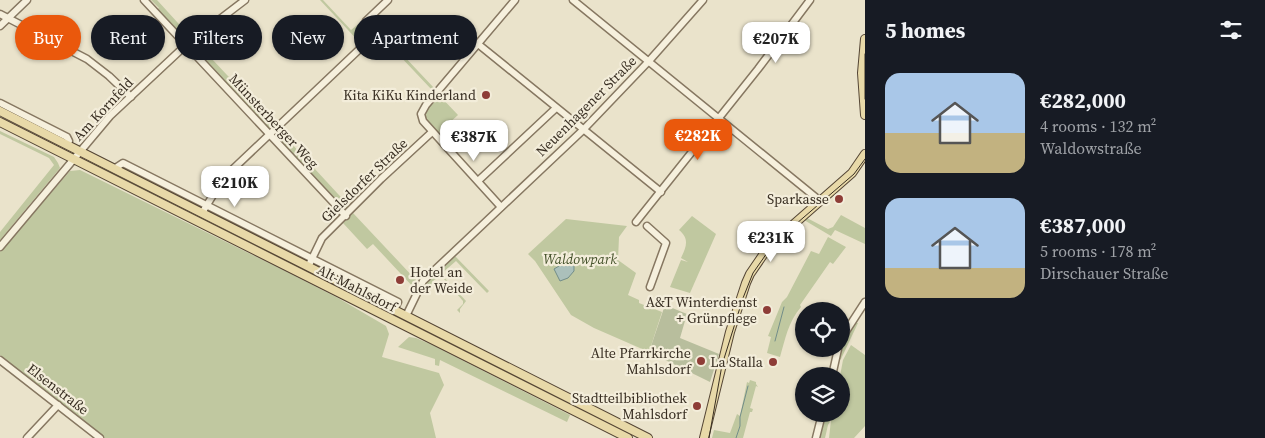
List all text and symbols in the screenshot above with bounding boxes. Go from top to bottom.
chip: Buy [15,15,81,60]
chip: Rent [91,15,165,60]
chip: Filters [175,15,262,60]
chip: New [272,15,344,60]
chip: Apartment [354,15,477,60]
text: 5 homes [885,16,965,45]
icon: filters [1217,16,1245,44]
pin: €207K [741,22,811,64]
text: €207K [753,27,799,49]
street label: Neuenhagener Straße [531,51,641,161]
street label: Münsterberger Weg [225,69,323,173]
street label: Am Kornfeld [68,73,138,145]
place label: Kita KiKu Kinderland [343,85,476,105]
text: €282,000 [1040,86,1126,115]
marker: Kita KiKu Kinderland [480,89,492,101]
icon: home [925,93,985,153]
text: 4 rooms · 132 m² [1040,115,1156,137]
pin: €282K [663,119,733,161]
pin: €387K [439,120,509,162]
text: €282K [675,124,721,146]
text: €387K [451,125,497,147]
street label: Gielsdorfer Straße [316,133,412,227]
text: Waldowstraße [1040,137,1142,159]
pin: €210K [200,166,270,208]
text: €210K [212,171,258,193]
place label: Sparkasse [767,189,829,209]
marker: Sparkasse [833,193,845,205]
text: €387,000 [1040,211,1126,240]
icon: home [925,218,985,278]
pin: €231K [736,220,806,263]
text: €231K [748,226,794,248]
text: 5 rooms · 178 m² [1040,240,1156,262]
park label: Waldowpark [543,249,617,269]
street label: Alt-Mahlsdorf [314,259,401,317]
place label: Hotel an der Weide [410,262,473,298]
text: Dirschauer Straße [1040,262,1169,284]
marker: Hotel an der Weide [394,274,406,286]
place label: A&T Winterdienst + Grünpflege [646,292,757,328]
map controls [795,302,850,422]
button: locate [795,302,850,357]
marker: A&T Winterdienst + Grünpflege [761,304,773,316]
place label: Alte Pfarrkirche Mahlsdorf [591,343,692,379]
place label: La Stalla [710,352,764,372]
marker: Alte Pfarrkirche Mahlsdorf [695,355,707,367]
marker: La Stalla [767,356,779,368]
street label: Elsenstraße [23,359,93,419]
button: layers [795,367,850,422]
place label: Stadtteilbibliothek Mahlsdorf [572,388,688,424]
marker: Stadtteilbibliothek Mahlsdorf [691,400,703,412]

